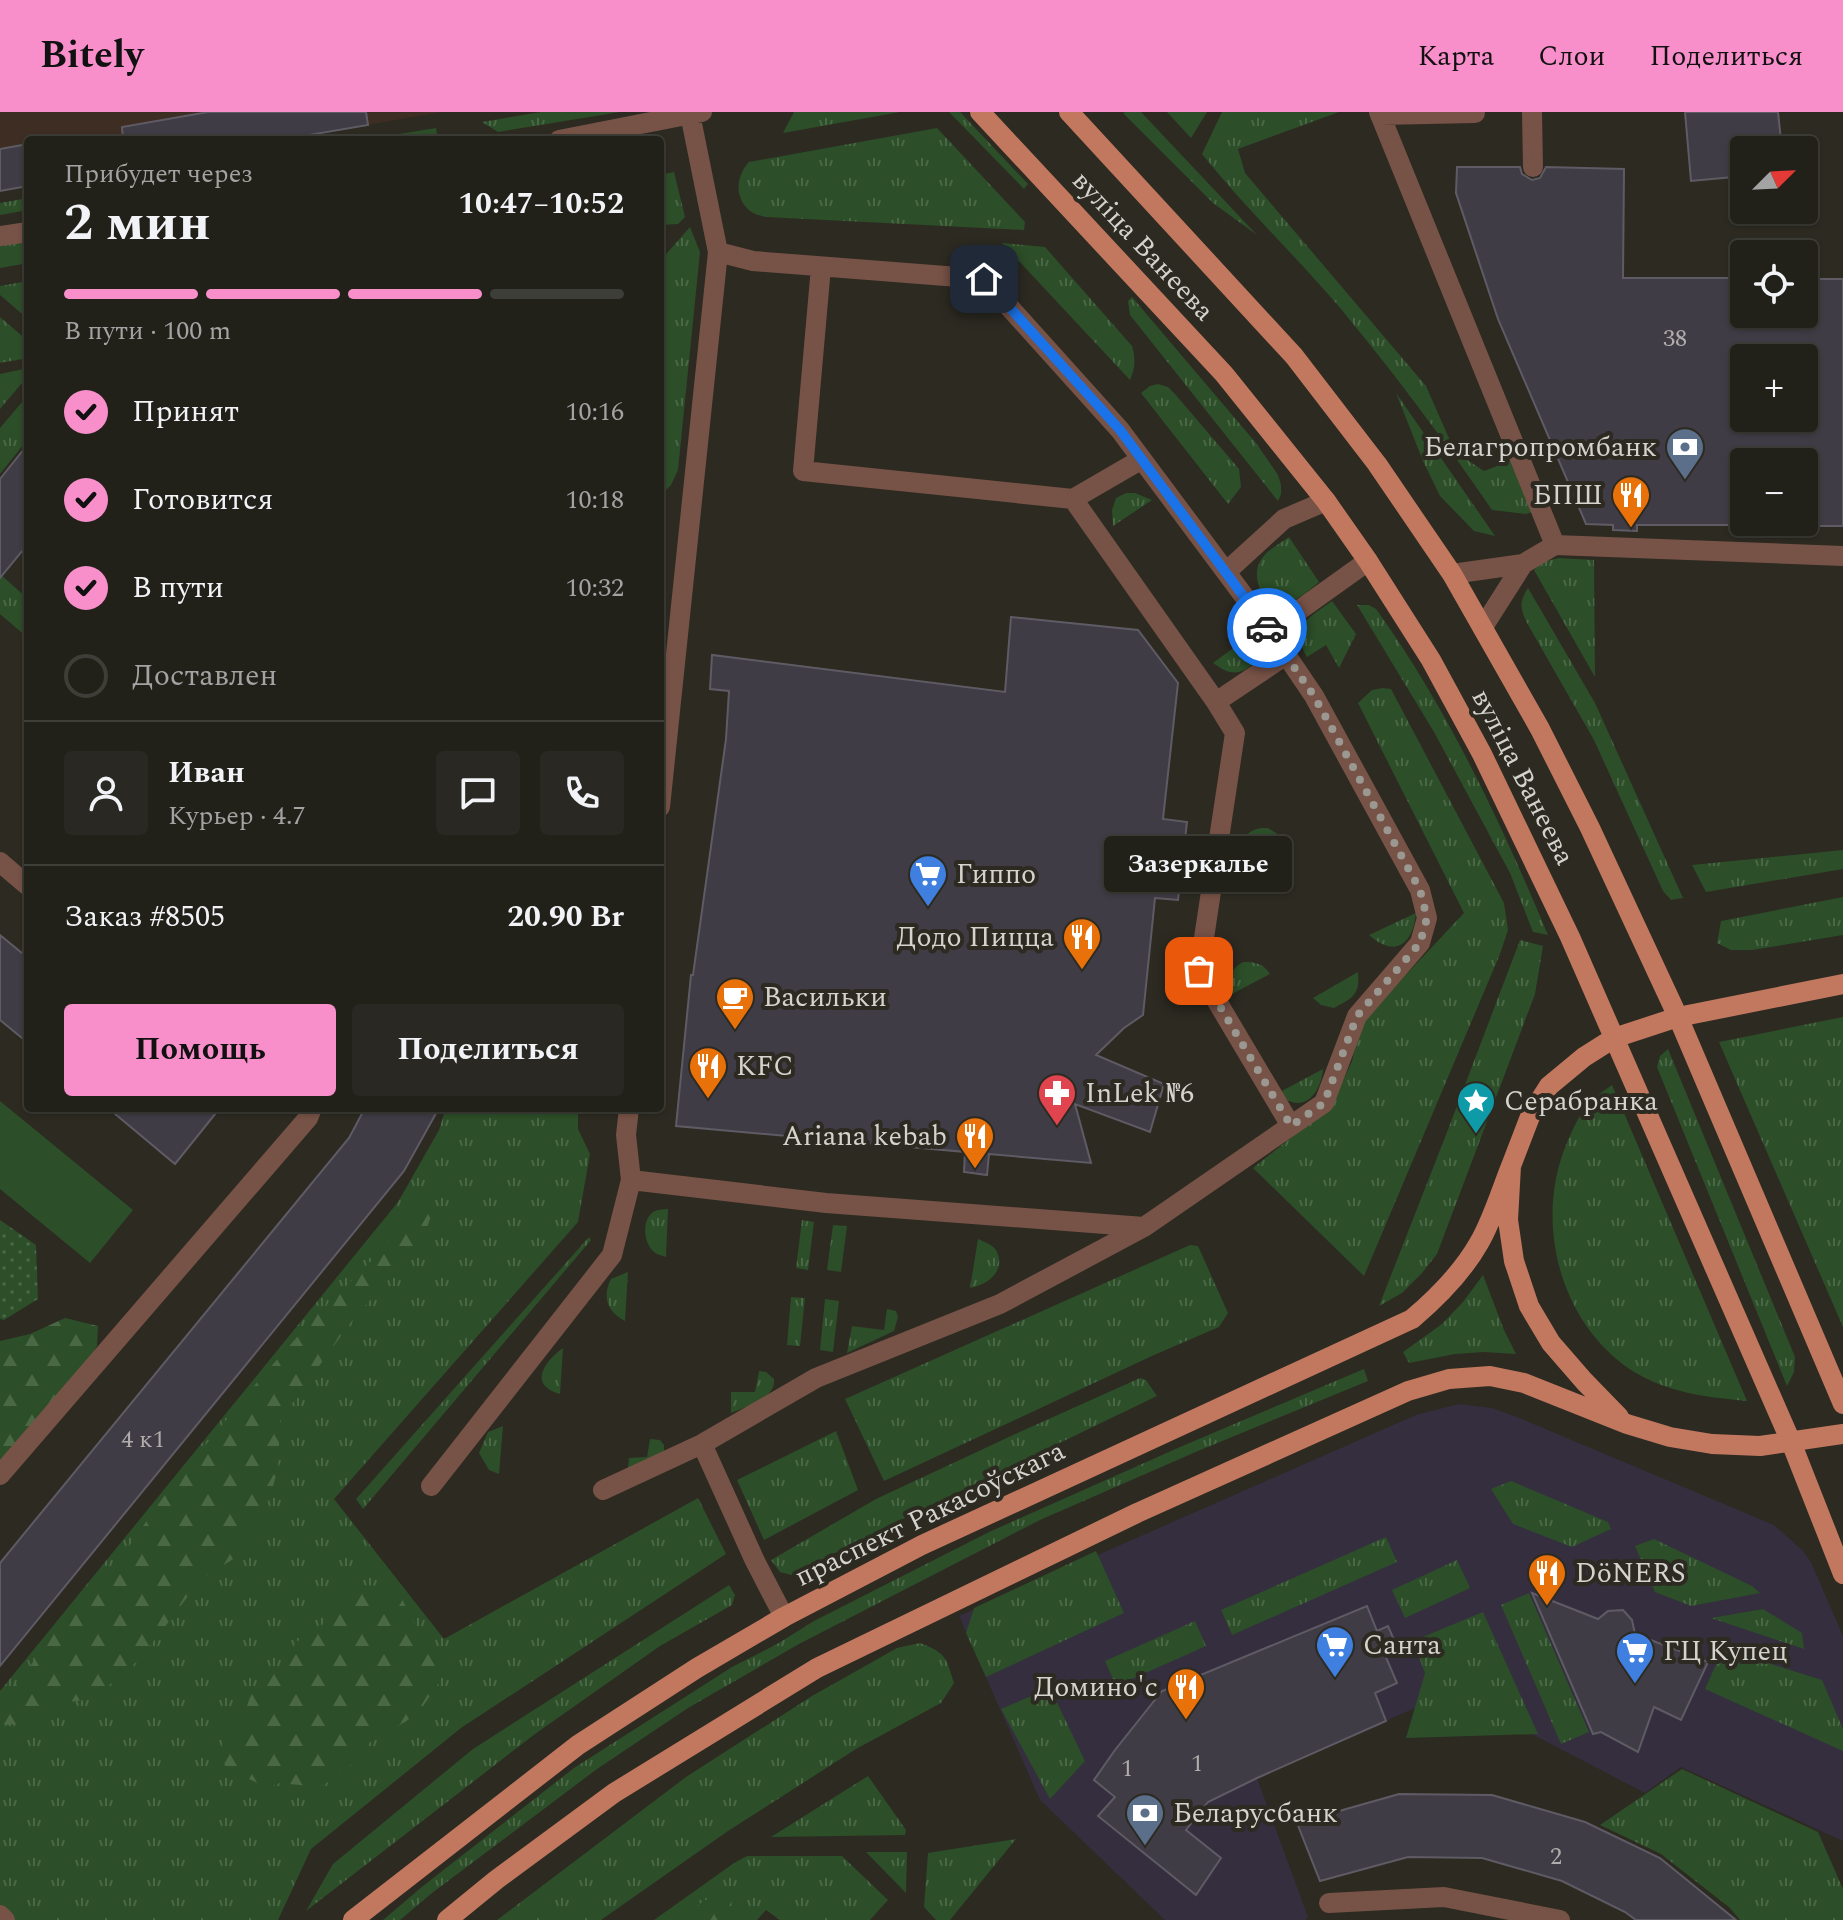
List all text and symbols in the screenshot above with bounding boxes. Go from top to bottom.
text: Bitely [40,27,143,85]
text: Карта [1418,35,1494,78]
text: Слои [1538,35,1605,78]
text: Поделиться [1649,35,1803,78]
north arrow [1730,136,1818,224]
map controls [1730,136,1818,536]
text: Прибудет через [64,154,253,194]
street label: вуліца Ванеева [1061,161,1225,331]
text: 10:47–10:52 [458,181,624,227]
text: 2 мин [64,184,211,263]
button: locate [1730,240,1818,328]
pin [950,245,1018,313]
icon: home [962,257,1006,301]
text: В пути · 100 m [64,311,231,351]
house number: 38 [1663,321,1687,357]
button: + [1730,344,1818,432]
text: Принят [132,389,239,435]
icon: check [64,390,108,434]
text: 10:16 [565,392,624,432]
place label: Белагропромбанк [1424,426,1657,469]
bank icon: Белагропромбанк [1664,426,1706,481]
button: − [1730,448,1818,536]
place label: БПШ [1533,474,1603,517]
restaurant icon: БПШ [1610,474,1652,529]
text: Готовится [132,477,273,523]
icon: check [64,478,108,522]
text: 10:18 [565,480,624,520]
text: В пути [132,565,224,611]
icon: check [64,566,108,610]
text: 10:32 [565,568,624,608]
courier [1227,588,1307,668]
icon: car [1245,606,1289,650]
text: Доставлен [132,653,277,699]
street label: вуліца Ванеева [1460,681,1586,873]
text: Иван [168,750,245,796]
button: person [64,751,148,835]
button: chat [436,751,520,835]
button: phone [540,751,624,835]
text: Курьер · 4.7 [168,796,305,836]
callout: Зазеркалье [1105,835,1293,891]
text: Зазеркалье [1127,844,1269,884]
supermarket icon: Гиппо [907,853,949,908]
place label: Гиппо [956,853,1036,896]
text: Заказ #8505 [64,894,225,940]
text: 20.90 Br [507,894,624,940]
place label: Додо Пицца [896,916,1054,959]
restaurant icon: Додо Пицца [1061,916,1103,971]
pin [1165,937,1233,1005]
icon: bag [1177,949,1221,993]
cafe icon: Васильки [714,976,756,1031]
place label: Васильки [763,976,887,1019]
button: Помощь [64,1004,336,1096]
button: Поделиться [352,1004,624,1096]
restaurant icon: KFC [687,1045,729,1100]
place label: KFC [736,1045,794,1088]
pharmacy icon: InLek №6 [1036,1072,1078,1127]
place label: InLek №6 [1085,1072,1194,1115]
place icon: Серабранка [1455,1080,1497,1135]
place label: Серабранка [1504,1080,1658,1123]
place label: Ariana kebab [782,1115,947,1158]
restaurant icon: Ariana kebab [954,1115,996,1170]
house number: 4 к1 [121,1422,165,1458]
street label: праспект Ракасоўскага [787,1430,1073,1598]
restaurant icon: DöNERS [1526,1552,1568,1607]
place label: DöNERS [1575,1552,1686,1595]
supermarket icon: Санта [1314,1624,1356,1679]
place label: Санта [1363,1624,1441,1667]
supermarket icon: ГЦ Купец [1614,1630,1656,1685]
place label: ГЦ Купец [1663,1630,1788,1673]
place label: Домино'c [1034,1666,1158,1709]
restaurant icon: Домино'c [1165,1666,1207,1721]
house number: 1 [1191,1746,1203,1782]
house number: 1 [1121,1751,1133,1787]
bank icon: Беларусбанк [1124,1792,1166,1847]
place label: Беларусбанк [1173,1792,1338,1835]
house number: 2 [1550,1839,1562,1875]

